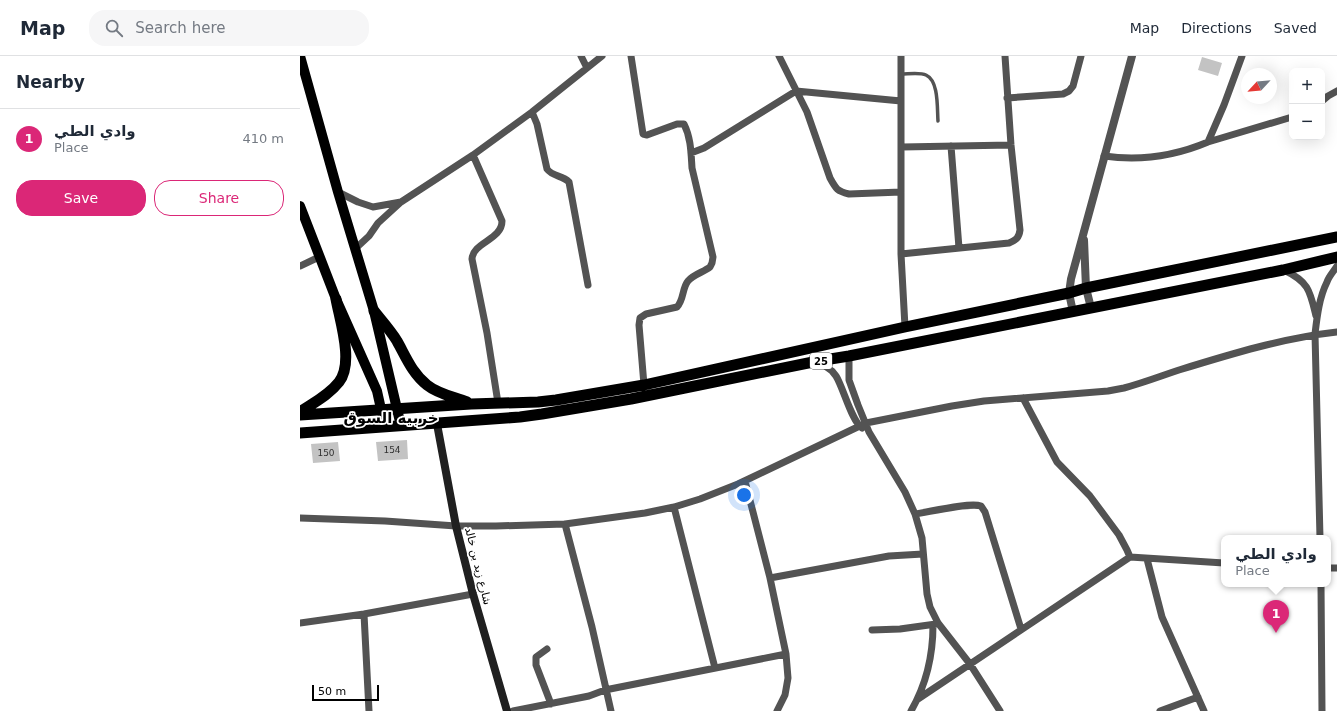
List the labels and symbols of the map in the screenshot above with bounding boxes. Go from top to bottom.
north arrow [1241,68,1277,104]
road number: 25 [810,353,832,369]
district label: خربیه السوق [343,409,439,427]
house number: 154 [383,445,401,455]
house number: 150 [317,448,335,458]
your location [734,485,754,505]
street label: شارع زيد بن خالد [462,526,494,606]
pin: 1 [1263,600,1289,633]
scale bar [312,683,379,702]

